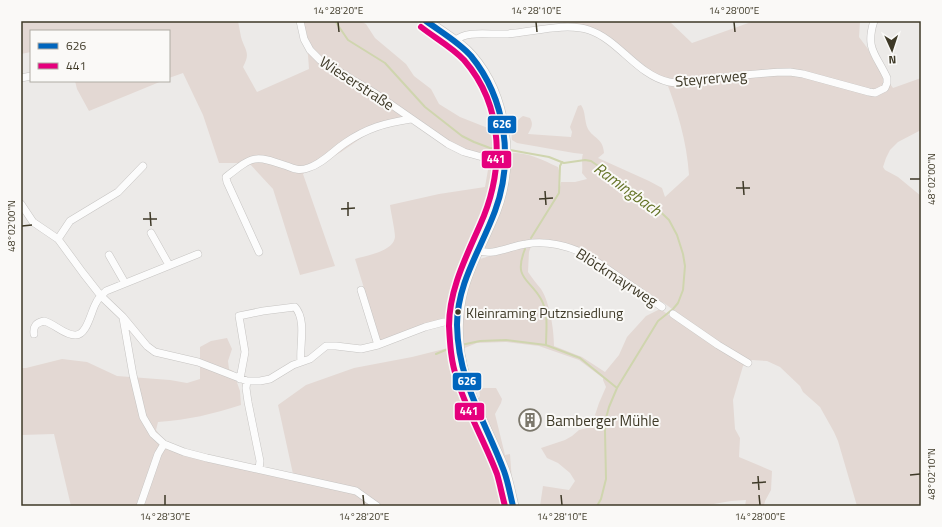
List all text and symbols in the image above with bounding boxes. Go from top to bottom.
text: 14°28'20"E [313,3,364,18]
text: 14°28'10"E [511,3,562,18]
text: 14°28'00"E [709,3,760,18]
legend [30,30,170,82]
north arrow [872,30,912,70]
text: 626 [66,36,86,55]
street label: Wieserstraße [315,50,399,116]
text: N [888,52,897,68]
text: 441 [66,56,86,75]
street label: Steyrerweg [674,63,748,93]
line badge: 626 [487,115,517,134]
text: 626 [493,116,511,132]
line badge: 441 [481,150,512,169]
text: 441 [487,151,505,167]
text: 48°02'00"N [924,153,939,205]
water label: Ramingbach [589,156,668,222]
text: 48°02'00"N [4,200,19,252]
street label: Blöckmayrweg [572,242,663,312]
place label: Kleinraming Putznsiedlung [466,302,623,323]
marker: Kleinraming Putznsiedlung [453,307,463,317]
line badge: 626 [452,372,482,391]
text: 626 [458,373,476,389]
line badge: 441 [454,402,485,421]
text: 441 [460,403,478,419]
building icon: Bamberger Mühle [517,407,543,433]
place label: Bamberger Mühle [546,409,659,432]
text: 48°02'10"N [924,448,939,500]
text: 14°28'30"E [140,509,191,524]
text: 14°28'20"E [339,509,390,524]
text: 14°28'10"E [537,509,588,524]
text: 14°28'00"E [735,509,786,524]

